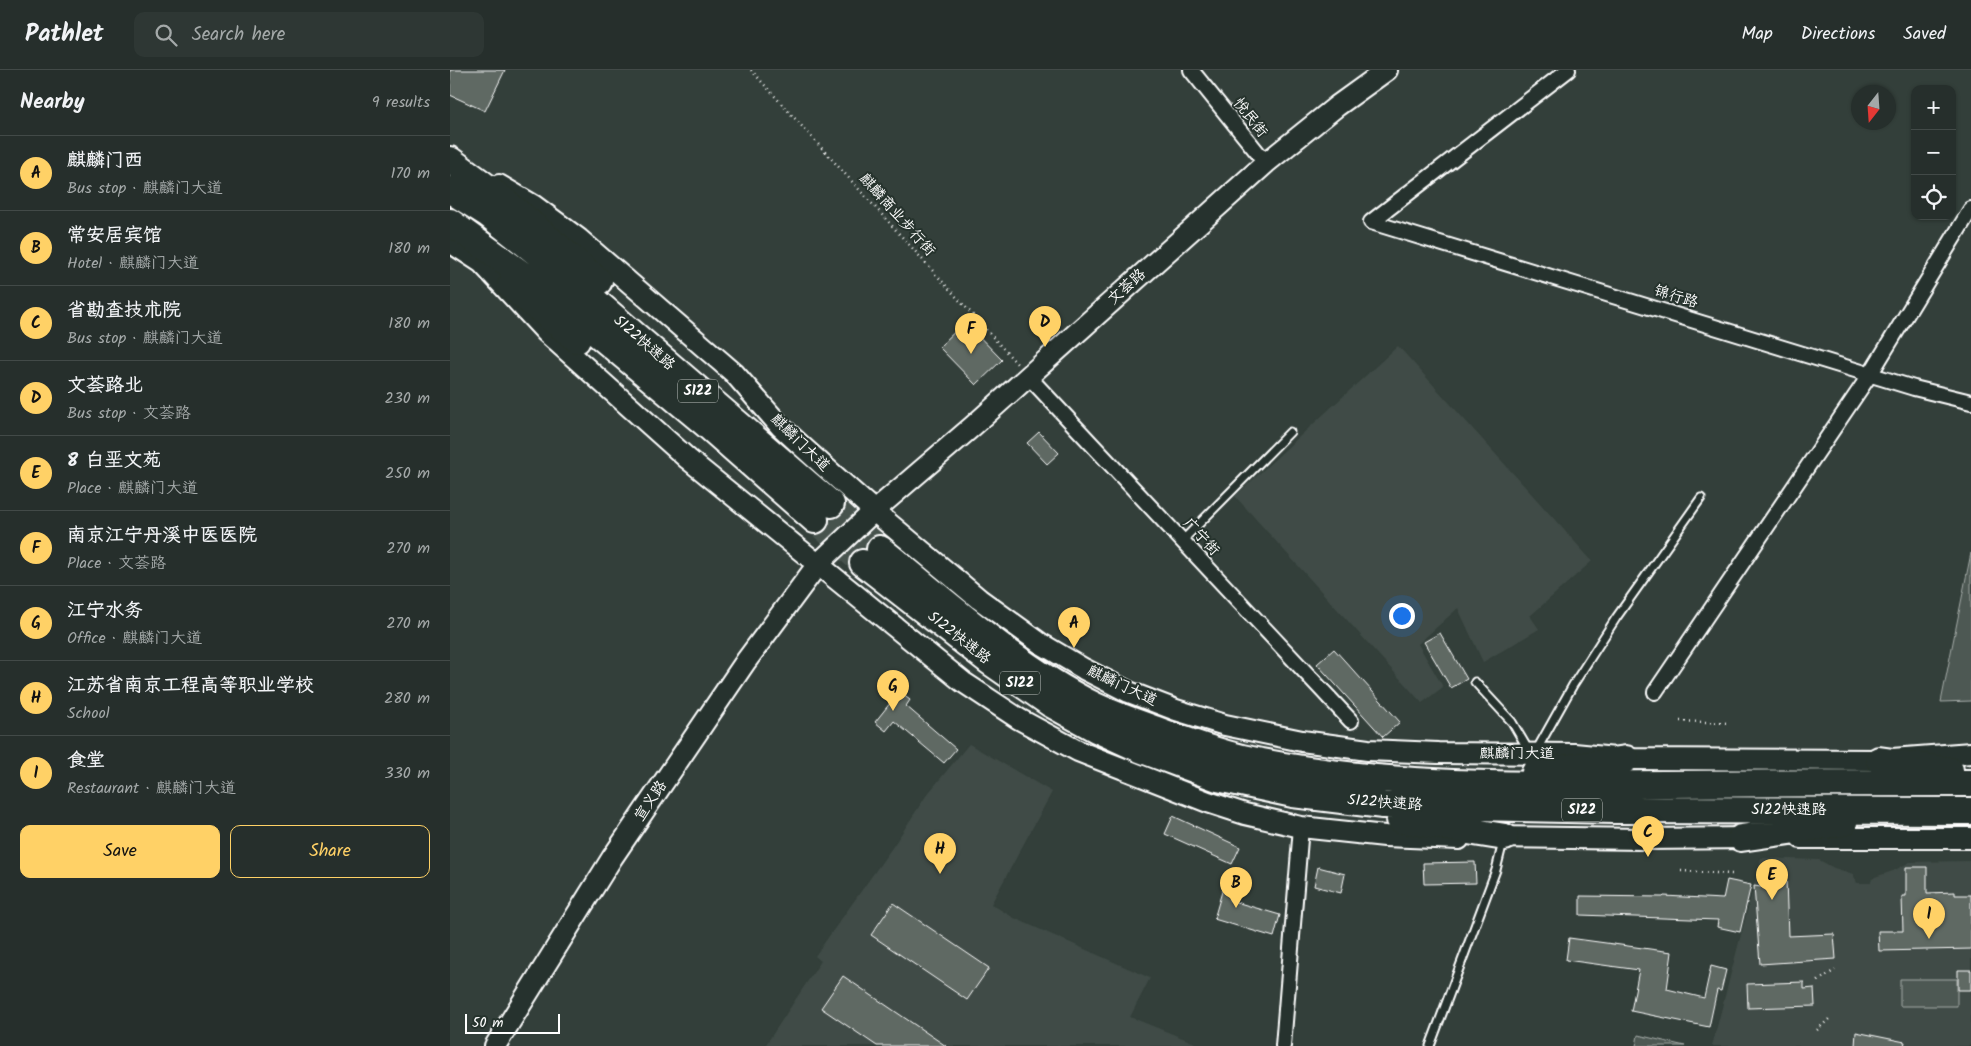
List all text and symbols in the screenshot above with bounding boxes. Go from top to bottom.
search box [134,12,484,57]
text: Pathlet [25,15,104,54]
text: Search here [192,20,285,50]
text: Map [1741,20,1773,49]
text: Directions [1801,20,1875,49]
text: Saved [1903,20,1946,49]
icon: search [152,21,180,49]
north arrow [1851,85,1896,130]
map controls [1911,85,1956,220]
button: + [1911,85,1956,130]
text: Nearby [20,86,85,119]
text: 9 results [372,90,430,115]
street label: 悦民街 [1227,93,1273,143]
button: − [1911,130,1956,175]
text: 麒麟门西 [67,146,143,176]
text: A [31,161,41,186]
text: 170 m [390,161,430,186]
street label: 麒麟商业步行街 [853,168,941,262]
button: locate [1911,175,1956,220]
text: Bus stop · 麒麟门大道 [67,176,223,201]
text: 常安居宾馆 [67,221,162,251]
text: B [31,236,41,261]
text: 180 m [388,236,430,261]
text: Hotel · 麒麟门大道 [67,251,199,276]
street label: 文荟路 [1102,263,1152,311]
street label: 锦行路 [1651,279,1701,315]
text: 省勘查技术院 [67,296,181,326]
pin: D [1029,306,1061,347]
street label: S122快速路 [608,309,680,377]
text: C [31,311,41,336]
text: 180 m [388,311,430,336]
pin: F [955,313,987,354]
text: Bus stop · 麒麟门大道 [67,326,223,351]
text: 文荟路北 [67,371,143,401]
road number: S122 [678,380,718,402]
text: D [31,386,41,411]
text: 230 m [384,386,430,411]
text: Bus stop · 文荟路 [67,401,191,426]
street label: 麒麟门大道 [765,408,835,478]
text: 8 白垩文苑 [67,446,162,476]
text: E [32,461,40,486]
text: 250 m [385,461,430,486]
text: Place · 麒麟门大道 [67,476,198,501]
street label: 广宁街 [1177,512,1225,562]
text: 南京江宁丹溪中医医院 [67,521,257,551]
text: F [32,536,40,561]
text: 270 m [386,536,430,561]
text: Place · 文荟路 [67,551,166,576]
text: 江宁水务 [67,596,143,626]
your location [1389,603,1415,629]
street label: S122快速路 [922,605,996,671]
pin: A [1058,607,1090,648]
text: G [31,611,41,636]
text: 270 m [386,611,430,636]
text: Office · 麒麟门大道 [67,626,202,651]
street label: 麒麟门大道 [1083,659,1161,713]
pin: G [877,670,909,711]
text: 江苏省南京工程高等职业学校 [67,671,314,701]
road number: S122 [1000,672,1040,694]
text: H [31,686,41,711]
text: 280 m [384,686,430,711]
text: School [67,701,110,726]
street label: 麒麟门大道 [1479,742,1555,766]
text: 食堂 [67,746,105,776]
text: I [34,761,38,786]
text: 330 m [385,761,430,786]
text: Restaurant · 麒麟门大道 [67,776,236,801]
street label: 宣义路 [628,776,674,826]
street label: S122快速路 [1347,788,1423,818]
road number: S122 [1562,798,1602,822]
street label: S122快速路 [1751,798,1827,822]
pin: C [1632,816,1664,857]
button: Save [20,825,220,878]
button: Share [230,825,430,878]
pin: H [924,833,956,874]
pin: E [1756,859,1788,900]
pin: B [1220,867,1252,908]
pin: I [1913,898,1945,939]
scale bar [465,1011,560,1034]
text: 50 m [472,1012,503,1034]

